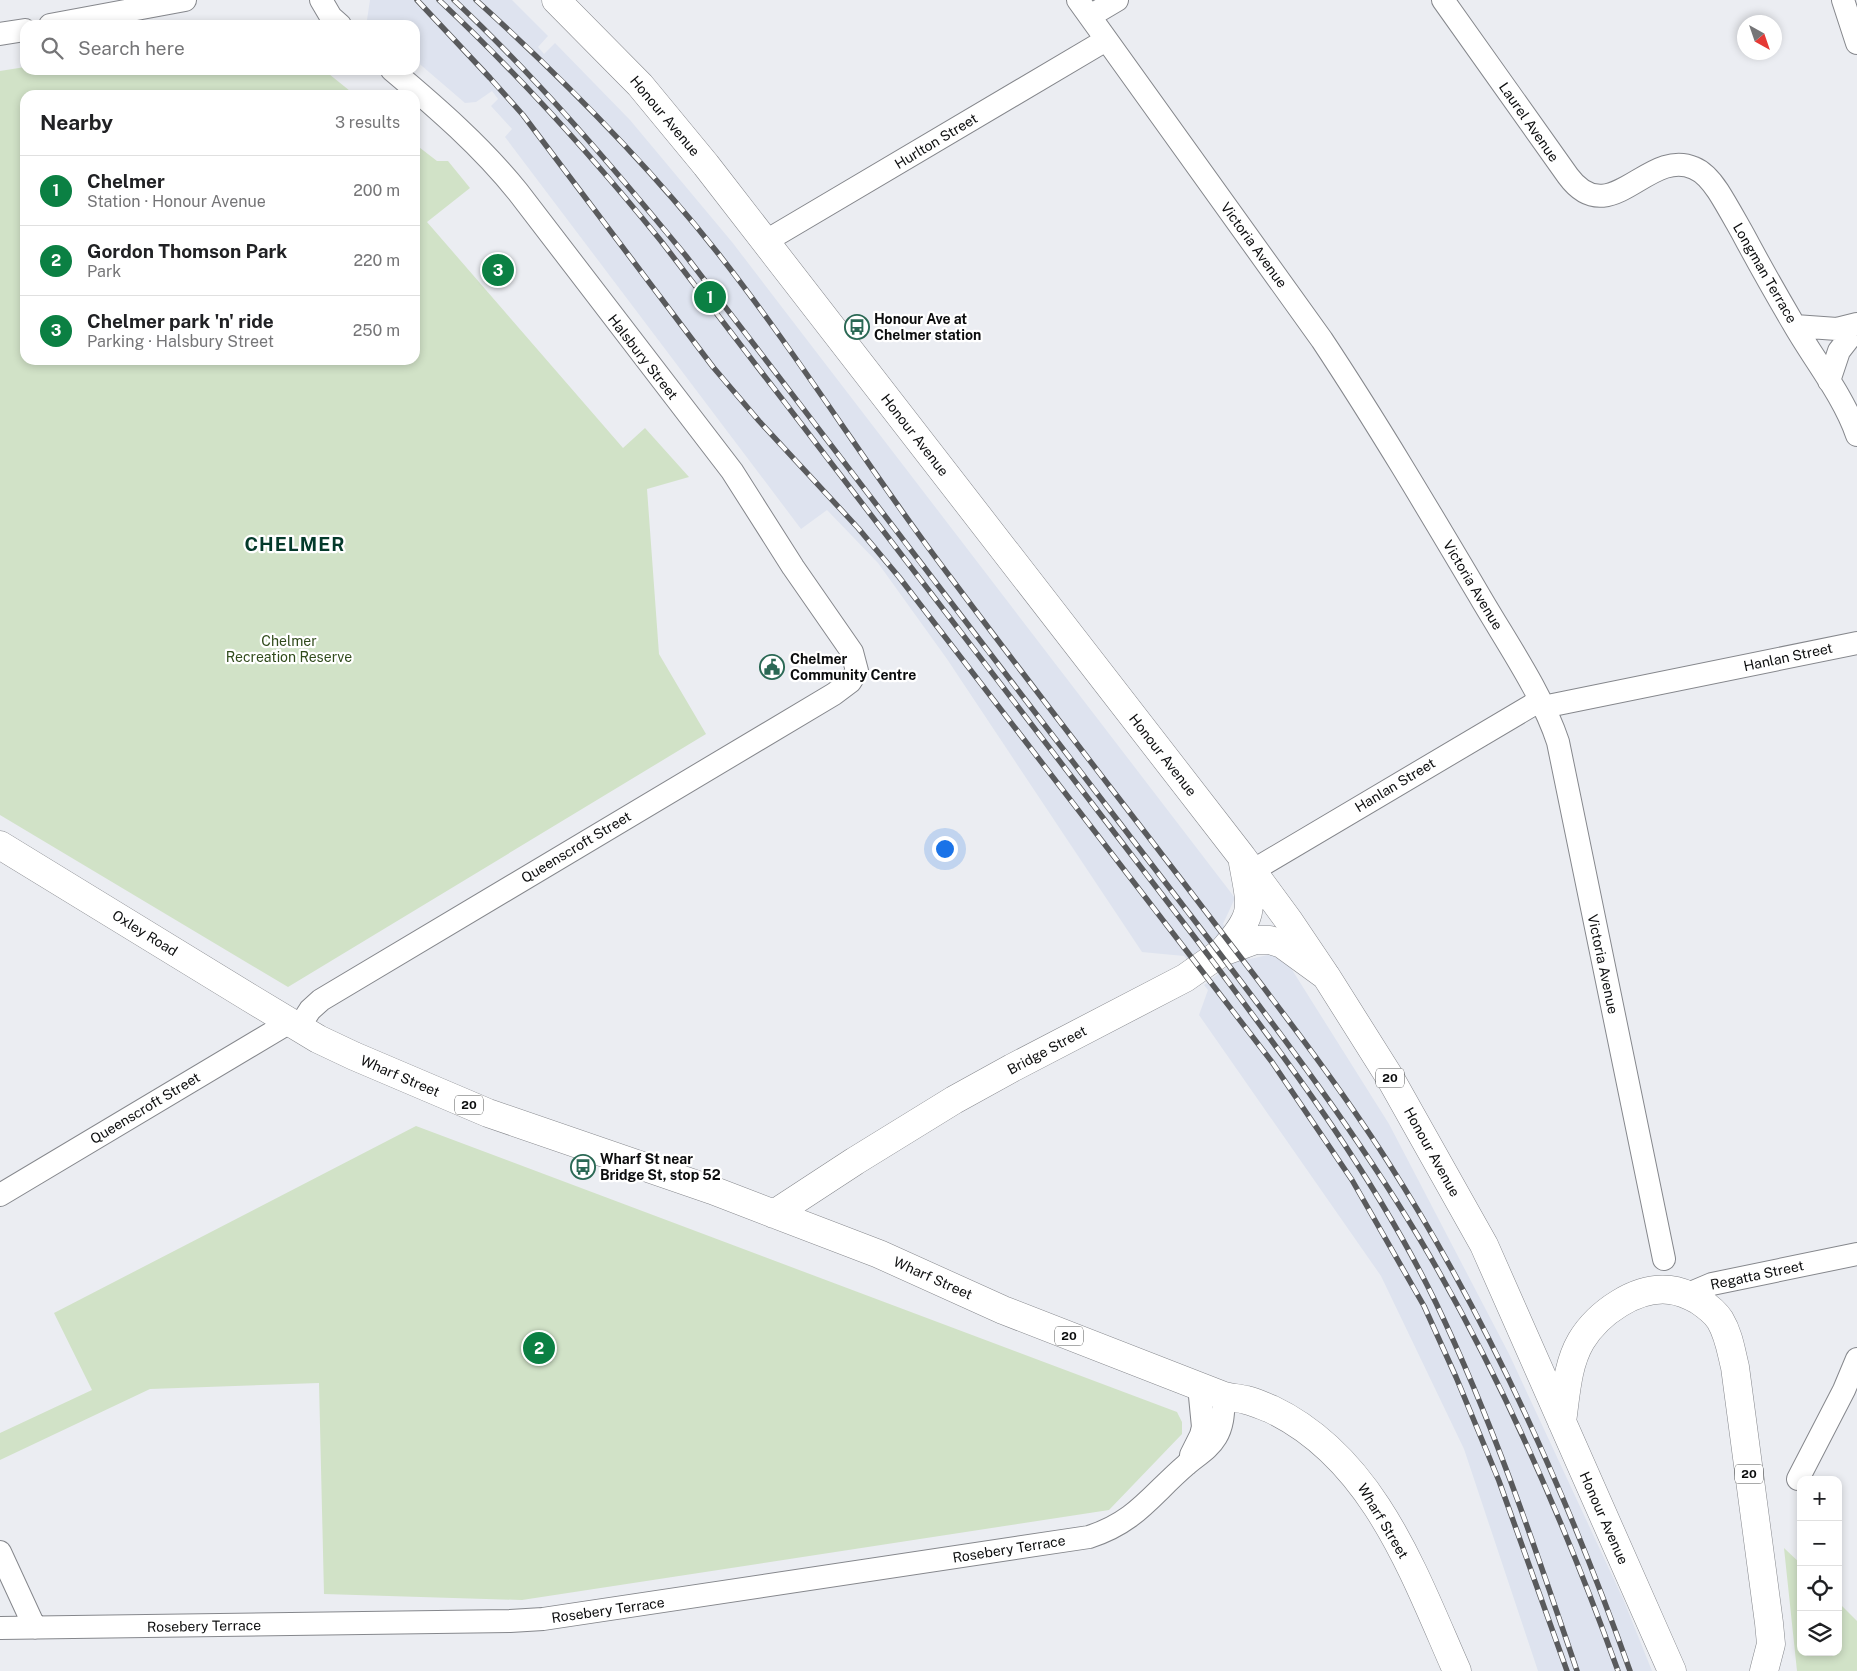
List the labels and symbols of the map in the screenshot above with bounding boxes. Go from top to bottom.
north arrow [1737,15,1782,60]
street label: Honour Avenue [627,73,703,159]
street label: Laurel Avenue [1496,79,1562,165]
street label: Hurlton Street [892,110,980,172]
street label: Victoria Avenue [1218,199,1290,291]
street label: Longman Terrace [1730,220,1800,326]
pin: 3 [482,251,514,289]
pin: 1 [694,278,726,316]
street label: Halsbury Street [605,311,681,403]
place label: Honour Ave at Chelmer station [874,311,981,343]
bus stop icon: Honour Ave at Chelmer station [844,314,870,340]
street label: Honour Avenue [878,391,952,479]
district label: CHELMER [244,533,346,555]
street label: Victoria Avenue [1440,537,1506,633]
park label: Chelmer Recreation Reserve [226,633,352,665]
street label: Hanlan Street [1742,640,1834,674]
place label: Chelmer Community Centre [790,651,916,683]
public building icon: Chelmer Community Centre [759,654,785,680]
street label: Honour Avenue [1126,711,1200,799]
street label: Hanlan Street [1352,755,1438,815]
street label: Queenscroft Street [518,808,634,886]
your location [932,836,958,862]
street label: Oxley Road [110,907,180,959]
street label: Victoria Avenue [1585,913,1621,1015]
street label: Bridge Street [1005,1022,1089,1078]
street label: Wharf Street [358,1052,442,1100]
road number: 20 [1376,1068,1404,1088]
street label: Queenscroft Street [87,1069,203,1147]
road number: 20 [455,1096,483,1114]
street label: Honour Avenue [1401,1105,1463,1200]
place label: Wharf St near Bridge St, stop 52 [600,1151,721,1183]
bus stop icon: Wharf St near Bridge St, stop 52 [570,1154,596,1180]
street label: Wharf Street [891,1253,975,1303]
street label: Regatta Street [1709,1257,1805,1293]
road number: 20 [1055,1326,1083,1345]
pin: 2 [523,1329,555,1367]
road number: 20 [1735,1465,1763,1484]
street label: Honour Avenue [1576,1469,1632,1567]
street label: Wharf Street [1354,1481,1412,1561]
street label: Rosebery Terrace [951,1532,1067,1566]
street label: Rosebery Terrace [550,1594,666,1626]
street label: Rosebery Terrace [147,1617,261,1635]

